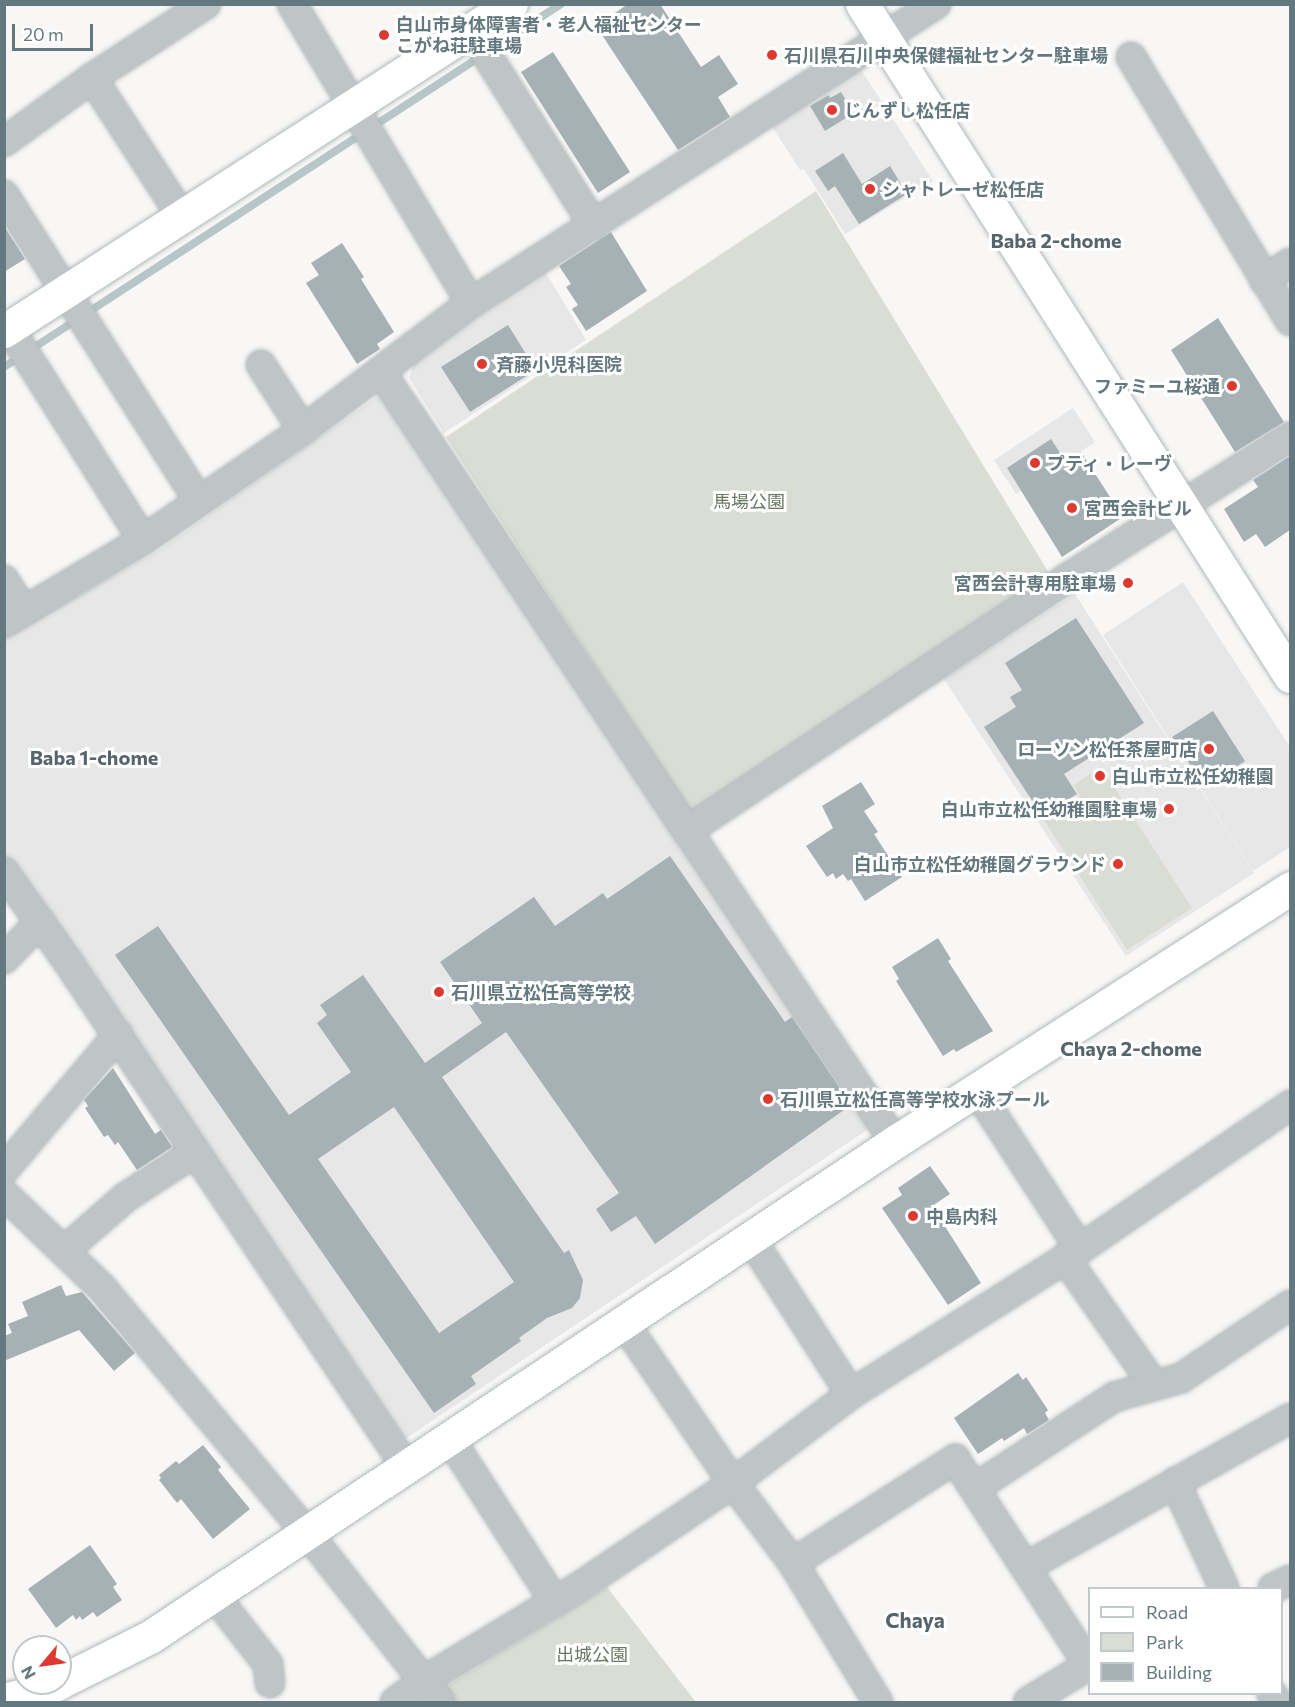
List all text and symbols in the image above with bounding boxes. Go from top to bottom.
scale bar [15,12,96,50]
place label: 白山市身体障害者・老人福祉センター こがね荘駐車場 [396,14,702,57]
text: 20 m [23,23,64,45]
marker: 白山市身体障害者・老人福祉センター こがね荘駐車場 [377,28,391,42]
place label: 石川県石川中央保健福祉センター駐車場 [784,44,1108,66]
marker: 石川県石川中央保健福祉センター駐車場 [765,48,779,62]
place label: じんずし松任店 [844,99,970,121]
marker: じんずし松任店 [825,103,839,117]
place label: シャトレーゼ松任店 [882,178,1044,200]
marker: シャトレーゼ松任店 [863,182,877,196]
district label: Baba 2-chome [990,228,1122,252]
place label: 斉藤小児科医院 [496,353,622,375]
marker: 斉藤小児科医院 [473,355,491,373]
place label: ファミーユ桜通 [1094,375,1220,397]
marker: ファミーユ桜通 [1225,379,1239,393]
place label: プティ・レーヴ [1047,452,1173,474]
marker: プティ・レーヴ [1028,456,1042,470]
park label: 馬場公園 [713,490,785,512]
place label: 宮西会計ビル [1084,497,1192,519]
marker: 宮西会計ビル [1065,501,1079,515]
place label: 宮西会計専用駐車場 [954,572,1116,594]
marker: 宮西会計専用駐車場 [1121,576,1135,590]
place label: ローソン松任茶屋町店 [1017,738,1197,760]
marker: ローソン松任茶屋町店 [1202,742,1216,756]
district label: Baba 1-chome [30,745,158,769]
place label: 白山市立松任幼稚園 [1112,765,1274,787]
marker: 白山市立松任幼稚園 [1093,769,1107,783]
place label: 白山市立松任幼稚園駐車場 [941,798,1157,820]
marker: 白山市立松任幼稚園駐車場 [1162,802,1176,816]
place label: 白山市立松任幼稚園グラウンド [854,853,1106,875]
marker: 白山市立松任幼稚園グラウンド [1111,857,1125,871]
place label: 石川県立松任高等学校 [451,981,631,1003]
marker: 石川県立松任高等学校 [432,985,446,999]
district label: Chaya 2-chome [1060,1036,1202,1060]
place label: 石川県立松任高等学校水泳プール [780,1088,1050,1110]
marker: 石川県立松任高等学校水泳プール [761,1092,775,1106]
place label: 中島内科 [926,1205,998,1227]
marker: 中島内科 [904,1207,922,1225]
legend [1088,1587,1283,1695]
text: Road [1146,1601,1188,1623]
district label: Chaya [885,1607,945,1633]
text: Park [1146,1631,1184,1653]
north arrow [12,1635,72,1695]
park label: 出城公園 [556,1643,628,1665]
text: Building [1146,1661,1212,1683]
text: N [16,1663,39,1683]

